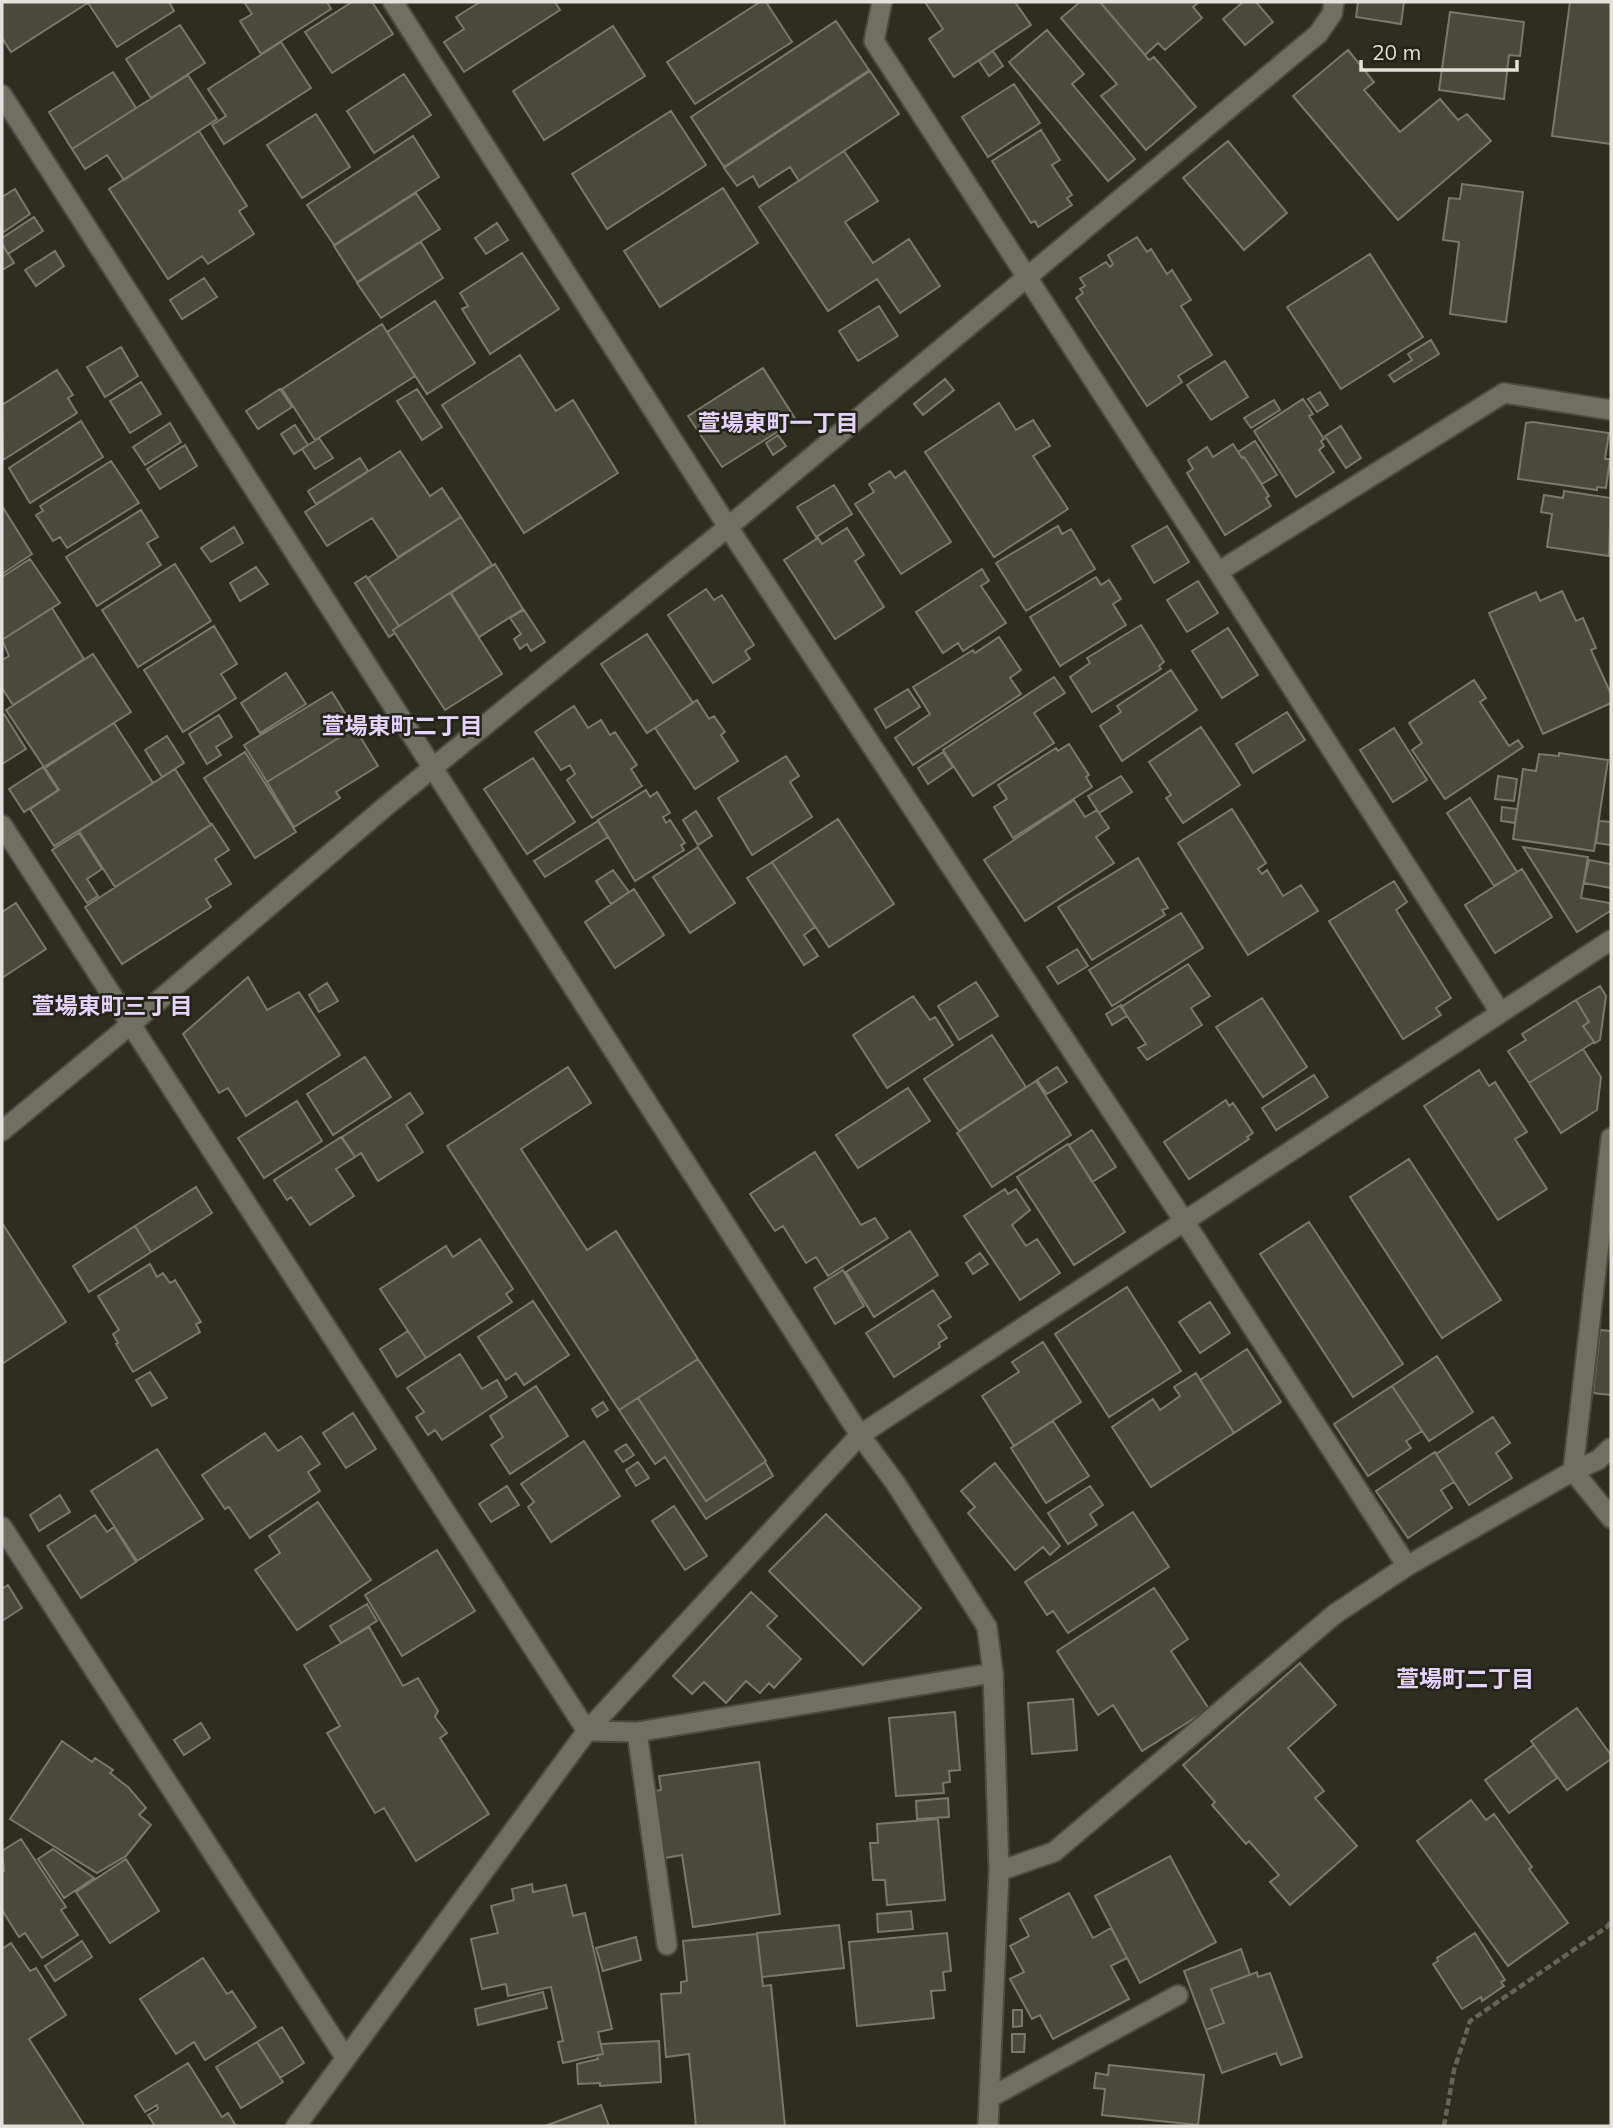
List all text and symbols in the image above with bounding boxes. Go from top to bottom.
scale bar [1361,28,1517,72]
text: 20 m [1372,39,1421,65]
district label: 萱場東町一丁目 [698,408,859,437]
district label: 萱場東町二丁目 [322,711,483,740]
district label: 萱場東町三丁目 [32,991,193,1020]
district label: 萱場町二丁目 [1396,1664,1534,1693]

